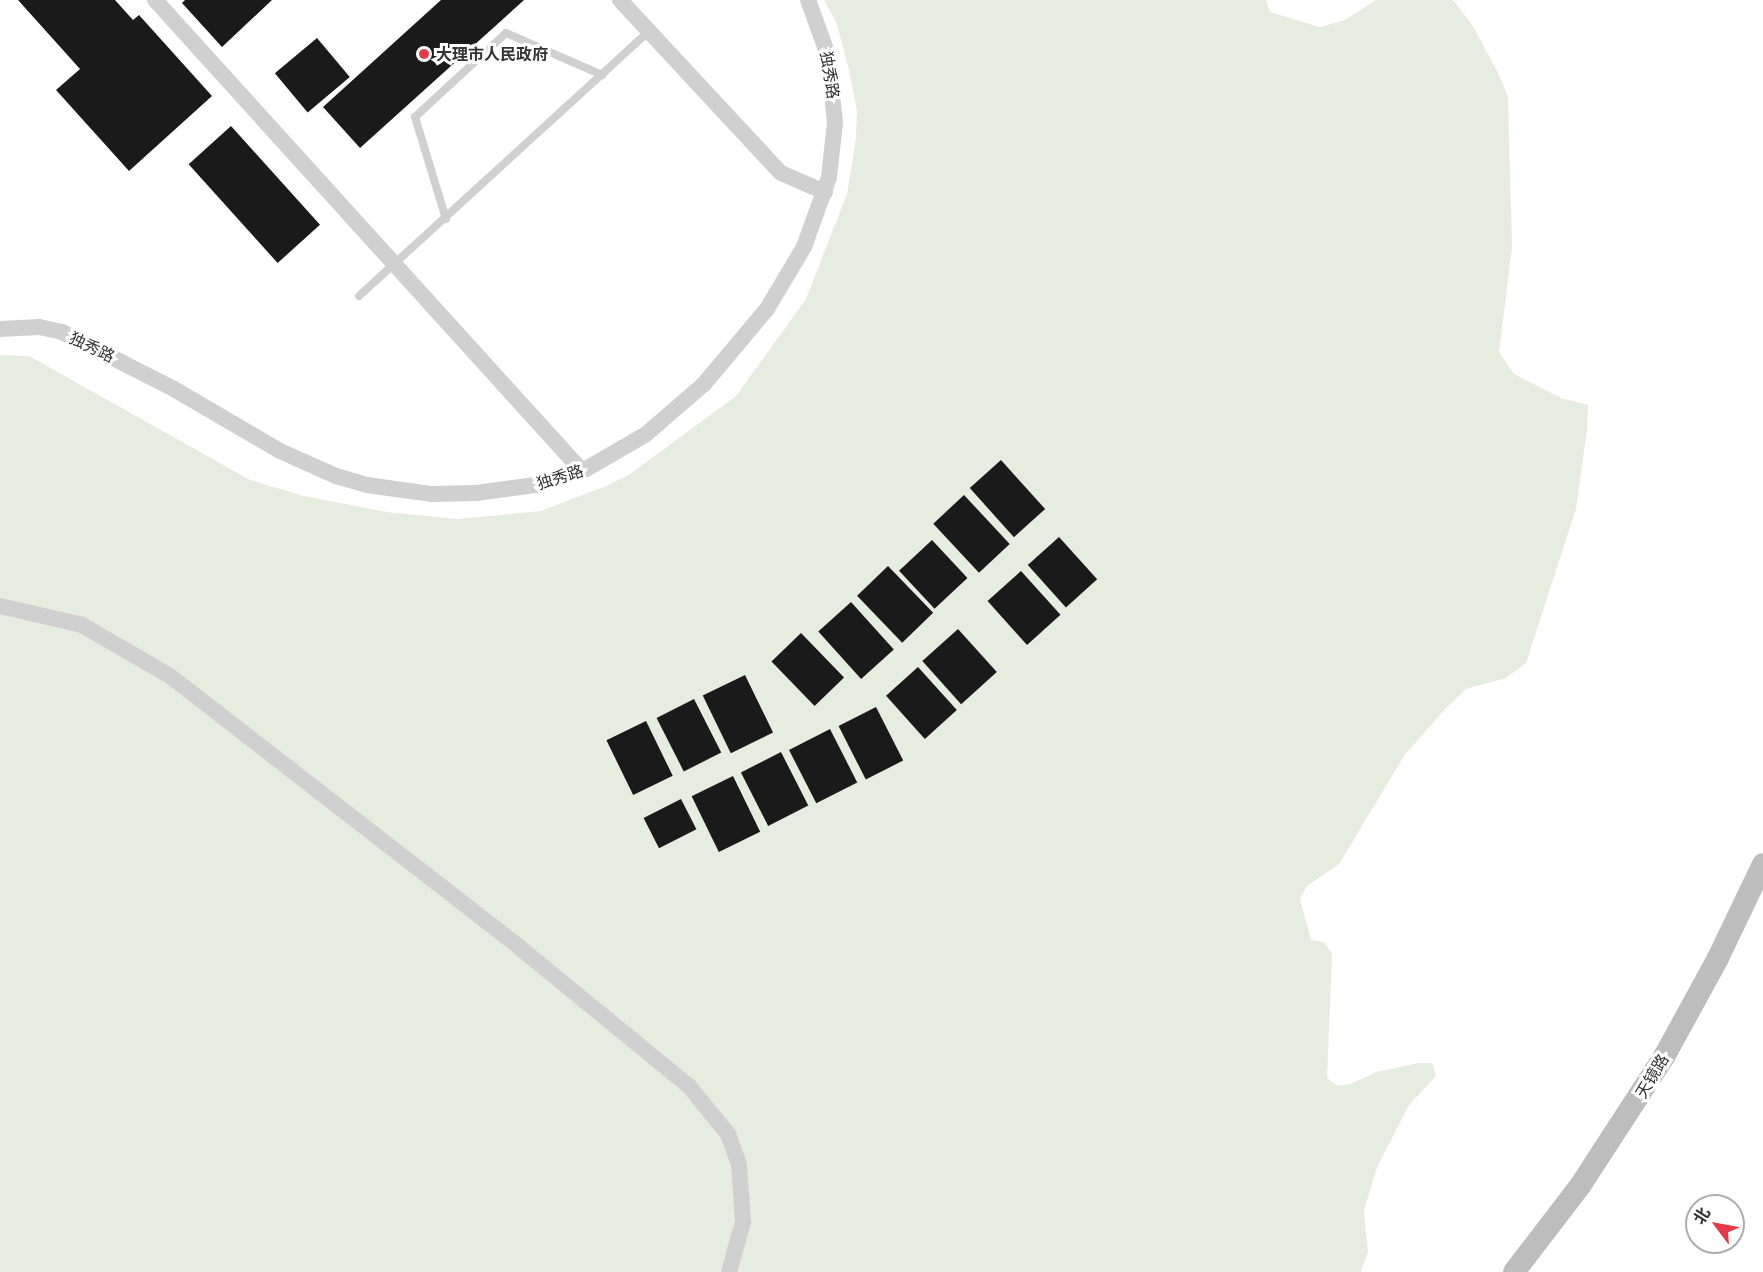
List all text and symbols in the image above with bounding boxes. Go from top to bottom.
place label: 大理市人民政府 [436,44,548,64]
marker: 大理市人民政府 [417,47,431,61]
street label: 独秀路 [817,50,843,100]
street label: 独秀路 [66,328,118,366]
street label: 独秀路 [534,461,586,493]
street label: 天镜路 [1631,1050,1673,1102]
north arrow [1685,1194,1745,1254]
text: 北 [1690,1204,1713,1227]

